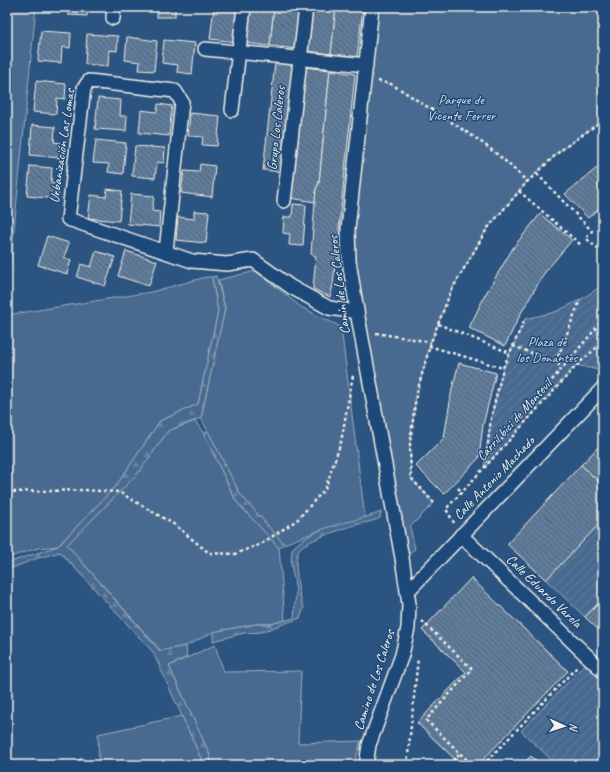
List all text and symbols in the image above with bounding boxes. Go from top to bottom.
street label: Grupo Los Caleros [263,84,289,171]
street label: Urbanización Las Lomas [46,87,79,204]
park label: Parque de Vicente Ferrer [427,91,496,124]
street label: Camín de Los Caleros [324,233,354,335]
park label: Plaza de los Donantes [517,333,579,366]
street label: Carril bici de Montevil [473,374,557,464]
street label: Calle Antonio Machado [450,431,540,523]
street label: Calle Eduardo Varela [503,551,586,632]
street label: Camino de Los Caleros [350,627,399,732]
north arrow [544,706,584,746]
text: N [567,723,581,732]

